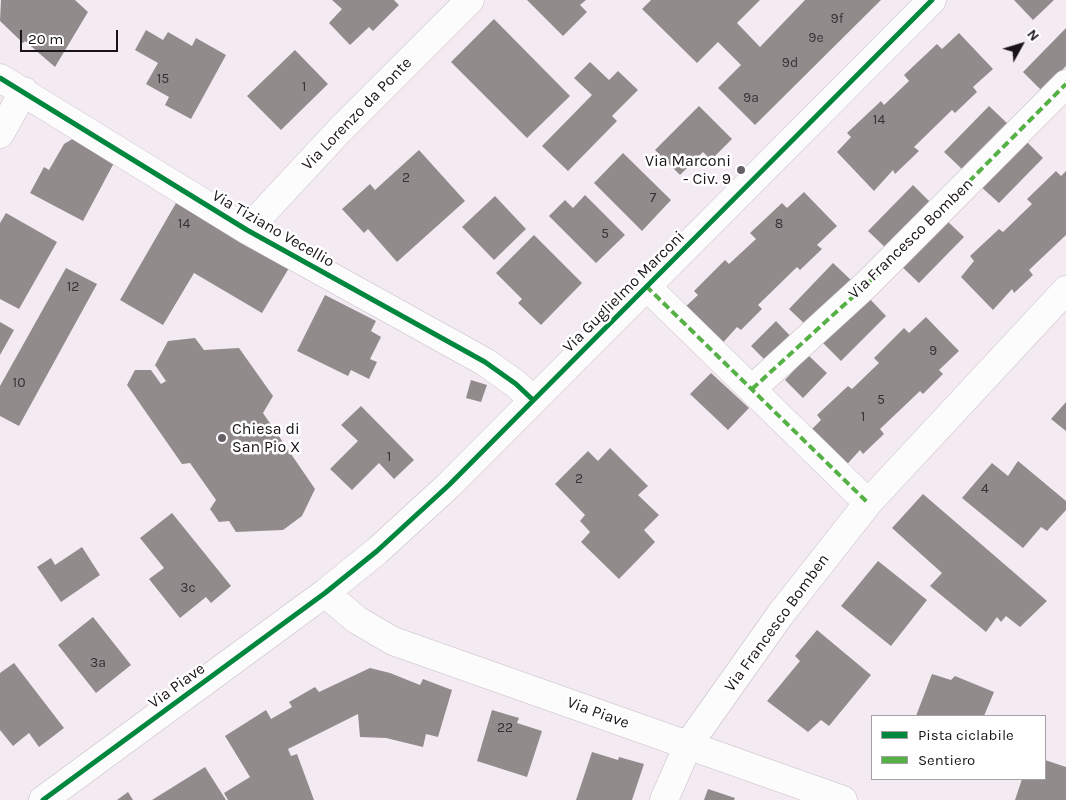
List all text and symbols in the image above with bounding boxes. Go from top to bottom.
house number: 9f [831,11,843,27]
scale bar [22,20,120,52]
north arrow [996,20,1046,70]
text: N [1023,26,1043,44]
text: 20 m [28,30,63,48]
house number: 9e [808,30,824,46]
street label: Via Lorenzo da Ponte [298,53,416,175]
house number: 9d [782,55,798,71]
house number: 15 [157,71,169,87]
house number: 1 [302,79,306,95]
house number: 9a [743,90,759,106]
house number: 14 [873,112,885,128]
place label: Via Marconi - Civ. 9 [645,151,731,189]
marker: Via Marconi - Civ. 9 [735,164,747,176]
house number: 2 [402,170,410,186]
street label: Via Francesco Bomben [845,175,977,303]
street label: Via Tiziano Vecellio [208,186,338,272]
house number: 7 [650,190,656,206]
house number: 14 [178,216,190,232]
house number: 8 [775,216,783,232]
house number: 5 [601,226,609,242]
street label: Via Guglielmo Marconi [559,227,689,357]
house number: 12 [67,279,79,295]
house number: 9 [929,343,937,359]
house number: 10 [13,375,25,391]
house number: 5 [877,392,885,408]
house number: 1 [861,409,865,425]
place label: Chiesa di San Pio X [232,419,300,457]
marker: Chiesa di San Pio X [216,432,228,444]
house number: 1 [387,449,391,465]
house number: 2 [575,471,583,487]
house number: 4 [981,481,989,497]
street label: Via Francesco Bomben [721,550,833,696]
house number: 3c [180,580,196,596]
house number: 3a [90,655,106,671]
street label: Via Piave [145,659,209,713]
street label: Via Piave [564,693,632,733]
legend [871,715,1046,780]
house number: 22 [497,720,513,736]
text: Pista ciclabile [918,726,1014,744]
text: Sentiero [918,751,975,769]

